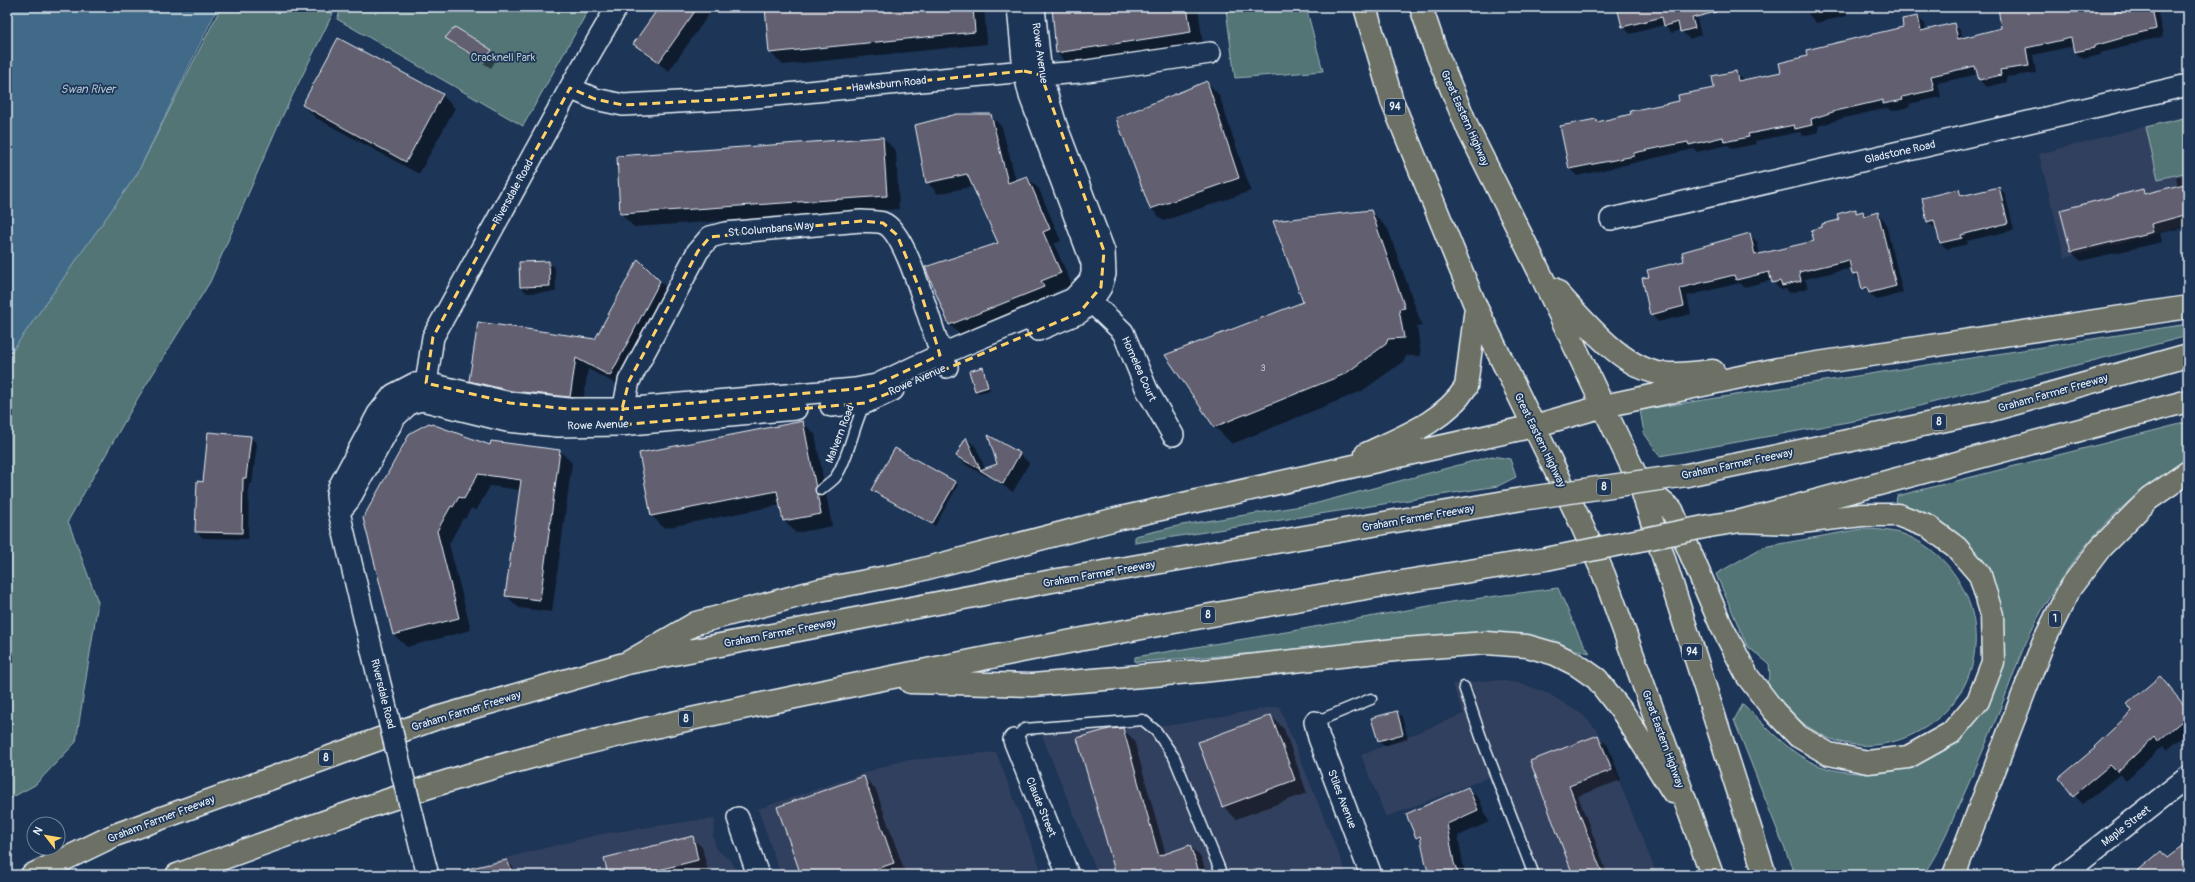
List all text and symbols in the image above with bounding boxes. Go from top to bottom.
street label: Rowe Avenue [1029,22,1051,85]
park label: Cracknell Park [471,51,536,64]
street label: Great Eastern Highway [1438,68,1492,168]
street label: Hawksburn Road [851,74,927,94]
water label: Swan River [61,82,117,97]
road number: 94 [1385,99,1405,115]
street label: Gladstone Road [1863,138,1937,166]
street label: Riversdale Road [490,158,536,226]
street label: St Columbans Way [727,219,815,239]
street label: Homelea Court [1119,334,1159,404]
street label: Rowe Avenue [886,361,948,398]
house number: 3 [1260,363,1266,374]
street label: Graham Farmer Freeway [1997,371,2110,415]
street label: Great Eastern Highway [1512,391,1569,489]
street label: Malvern Road [823,403,857,465]
road number: 8 [1932,414,1946,430]
street label: Rowe Avenue [567,417,629,433]
street label: Graham Farmer Freeway [1680,446,1794,482]
road number: 8 [1597,479,1611,495]
street label: Graham Farmer Freeway [1361,502,1475,534]
street label: Graham Farmer Freeway [1042,558,1156,590]
road number: 8 [1201,607,1215,623]
road number: 1 [2049,611,2061,627]
street label: Graham Farmer Freeway [723,616,837,650]
road number: 94 [1682,644,1702,660]
street label: Riversdale Road [368,658,398,730]
street label: Graham Farmer Freeway [410,688,523,734]
street label: Great Eastern Highway [1639,688,1687,790]
road number: 8 [679,711,693,727]
road number: 8 [319,750,333,766]
street label: Stiles Avenue [1325,768,1359,831]
street label: Claude Street [1023,775,1059,839]
street label: Graham Farmer Freeway [106,792,217,845]
street label: Maple Street [2099,803,2153,849]
north arrow [26,816,66,856]
text: N [30,824,46,838]

